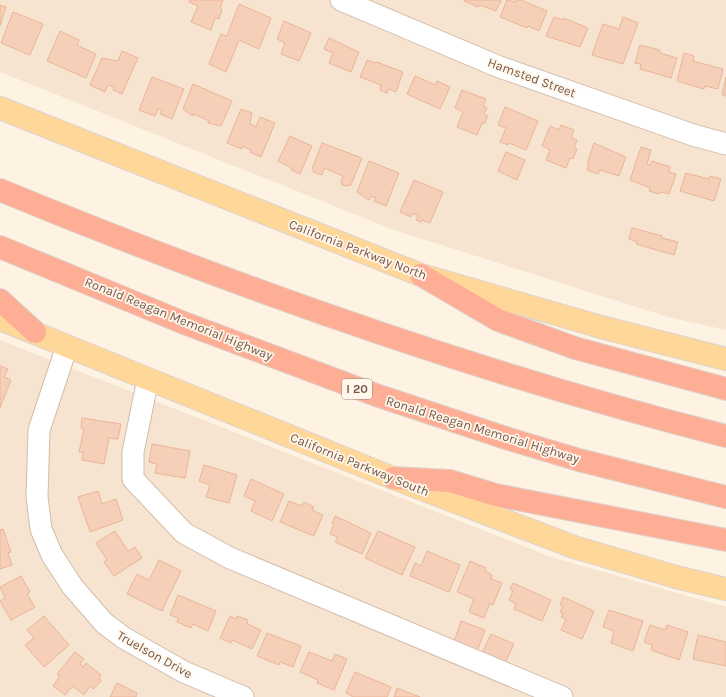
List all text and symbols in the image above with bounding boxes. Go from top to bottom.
street label: Hamsted Street [486,55,578,100]
street label: California Parkway North [287,216,429,283]
street label: Ronald Reagan Memorial Highway [83,274,275,363]
road number: I 20 [342,379,372,399]
street label: Ronald Reagan Memorial Highway [384,393,581,466]
street label: California Parkway South [288,430,431,499]
street label: Truelson Drive [115,628,195,681]

